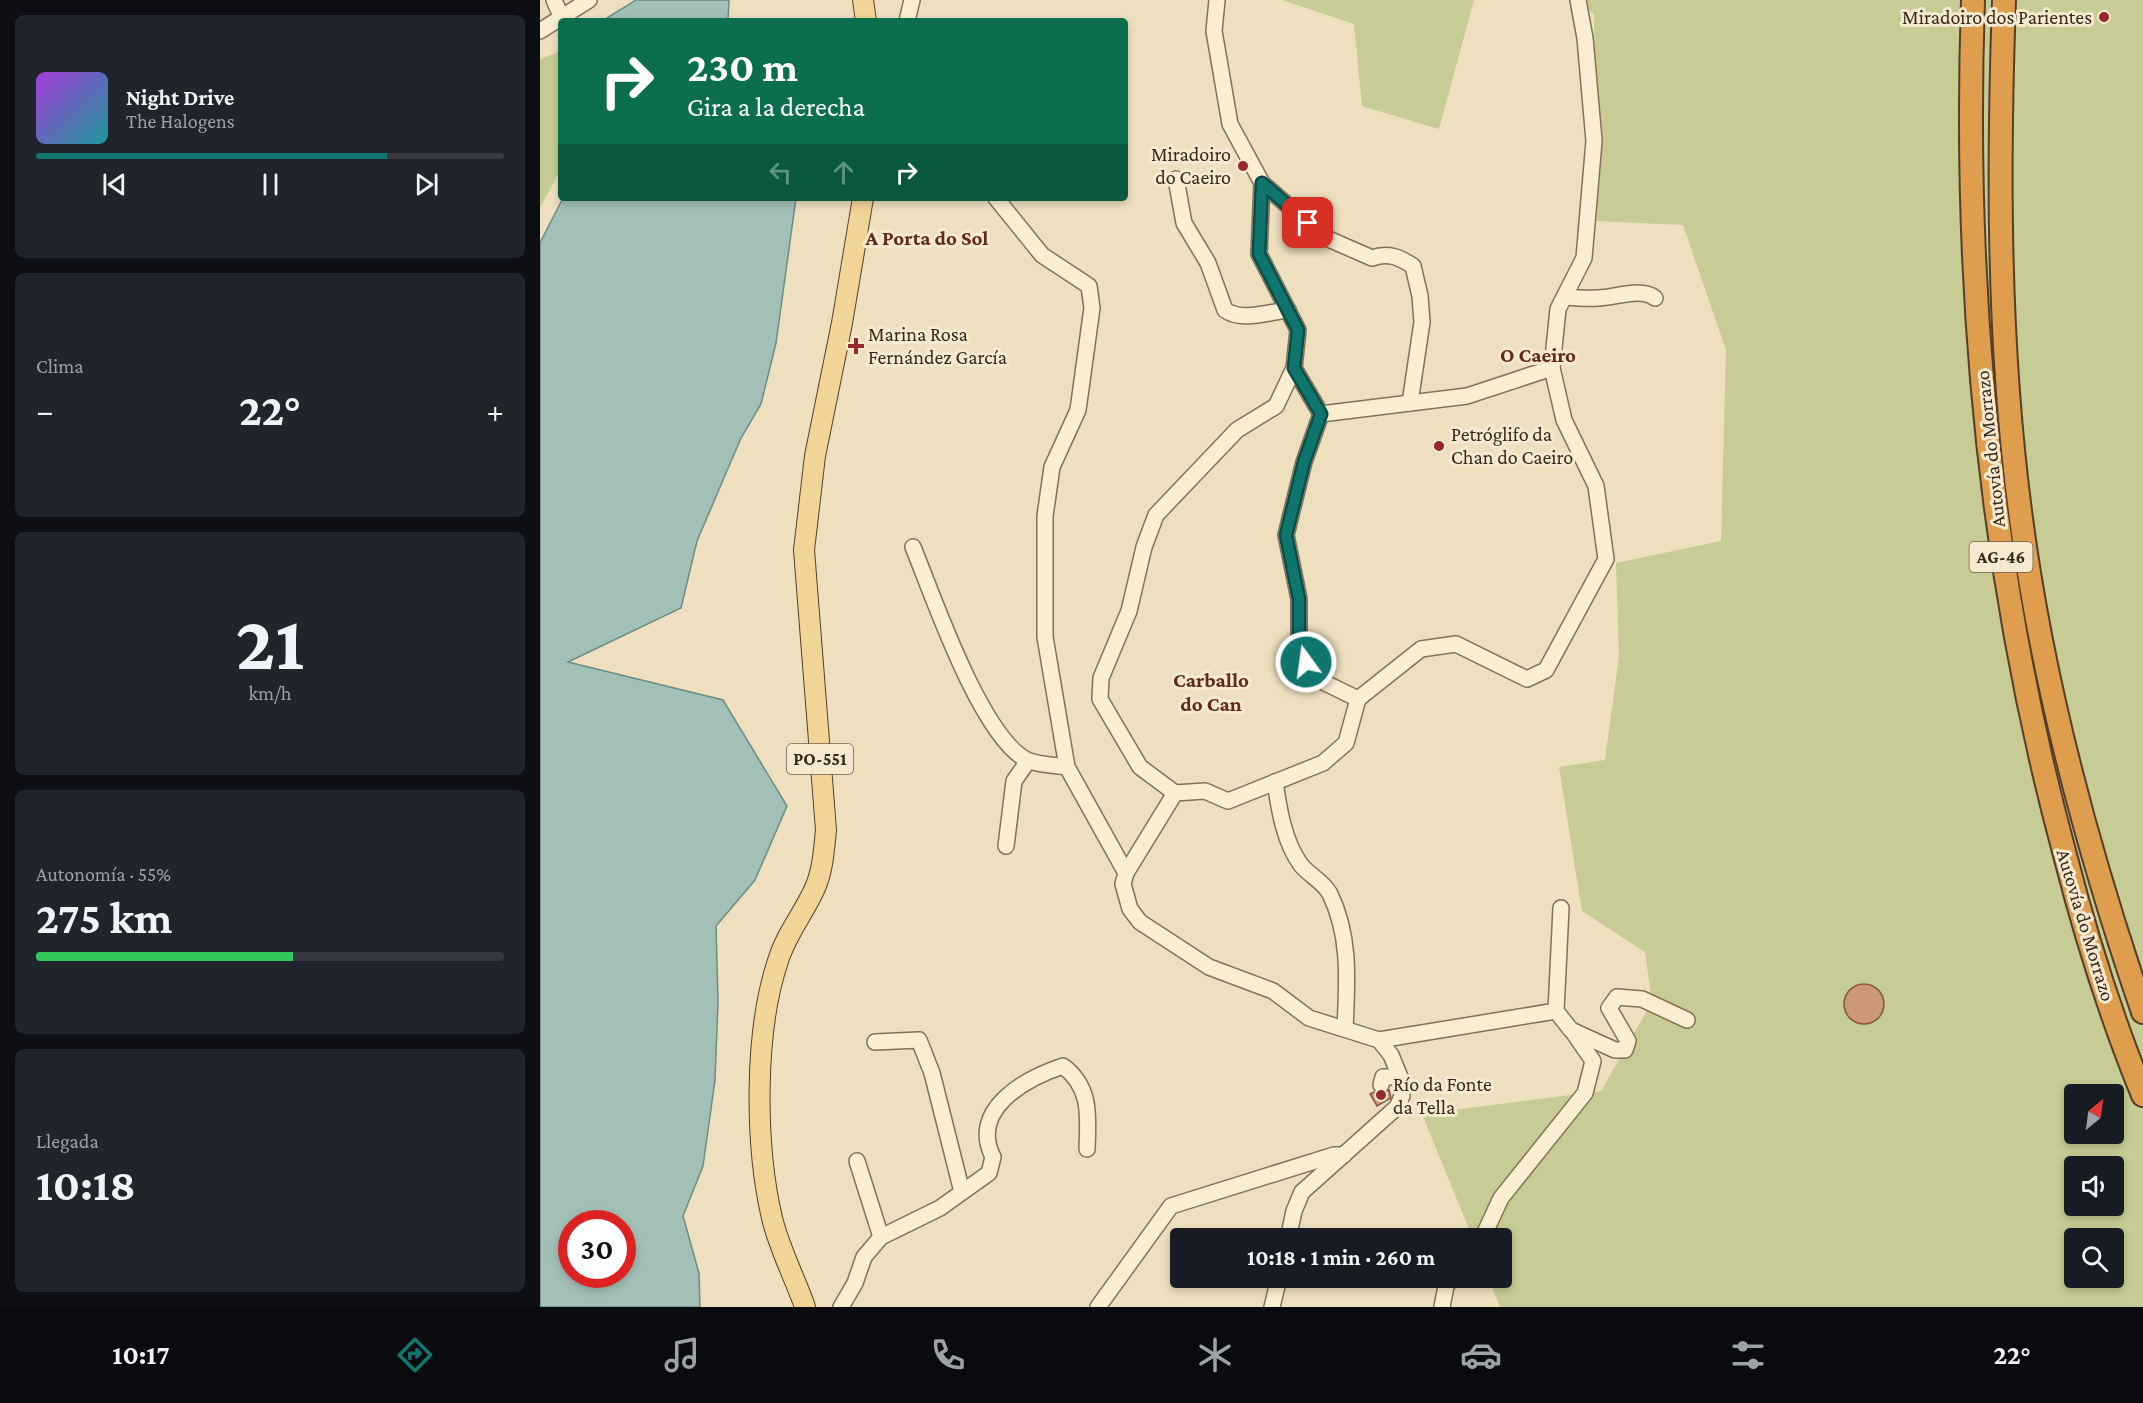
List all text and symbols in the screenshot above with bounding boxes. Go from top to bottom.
place label: Miradoiro dos Parientes [1902,6,2092,28]
marker: Miradoiro dos Parientes [2097,10,2111,24]
icon: right [588,42,666,120]
text: 230 m [687,43,798,90]
text: Night Drive [126,85,234,110]
text: Gira a la derecha [687,92,865,122]
text: The Halogens [126,110,235,132]
place label: Miradoiro do Caeiro [1151,143,1231,188]
icon: left [764,156,797,189]
icon: ahead [827,156,860,189]
icon: right [890,156,923,189]
marker: Miradoiro do Caeiro [1236,159,1250,173]
icon: previous [98,168,131,201]
icon: pause [254,168,287,201]
icon: next [410,168,443,201]
pin [1282,197,1333,248]
icon: arrive [1291,206,1324,239]
district label: A Porta do Sol [865,226,988,250]
place label: Marina Rosa Fernández García [868,323,1007,368]
marker: Marina Rosa Fernández García [849,339,863,353]
district label: O Caeiro [1500,343,1576,367]
text: Clima [36,355,84,377]
street label: Autovía do Morrazo [1971,369,2009,529]
text: 22° [239,385,301,435]
text: − [36,392,53,429]
text: + [487,392,504,429]
place label: Petróglifo da Chan do Caeiro [1451,423,1573,468]
marker: Petróglifo da Chan do Caeiro [1432,439,1446,453]
road number: AG-46 [1970,542,2032,572]
text: 21 [236,599,304,686]
position arrow [1274,630,1338,694]
district label: Carballo do Can [1173,668,1249,716]
text: km/h [248,682,292,704]
road number: PO-551 [787,744,853,774]
street label: Autovía do Morrazo [2052,846,2120,1004]
text: Autonomía · 55% [36,863,171,885]
text: 275 km [36,893,172,943]
place label: Río da Fonte da Tella [1393,1073,1492,1118]
north arrow [2064,1084,2124,1144]
map controls [2064,1084,2124,1288]
marker: Río da Fonte da Tella [1374,1088,1388,1102]
text: Llegada [36,1130,99,1152]
button: sound [2064,1156,2124,1216]
text: 10:18 [36,1160,136,1210]
speed limit sign: 30 [558,1210,636,1288]
button: search [2064,1228,2124,1288]
text: 10:18 · 1 min · 260 m [1247,1245,1435,1270]
icon: directions [394,1334,436,1376]
icon: music [661,1334,703,1376]
icon: phone [927,1334,969,1376]
icon: climate [1194,1334,1236,1376]
icon: car [1460,1334,1502,1376]
icon: filters [1727,1334,1769,1376]
text: 10:17 [112,1340,169,1370]
text: 22° [1994,1340,2031,1370]

